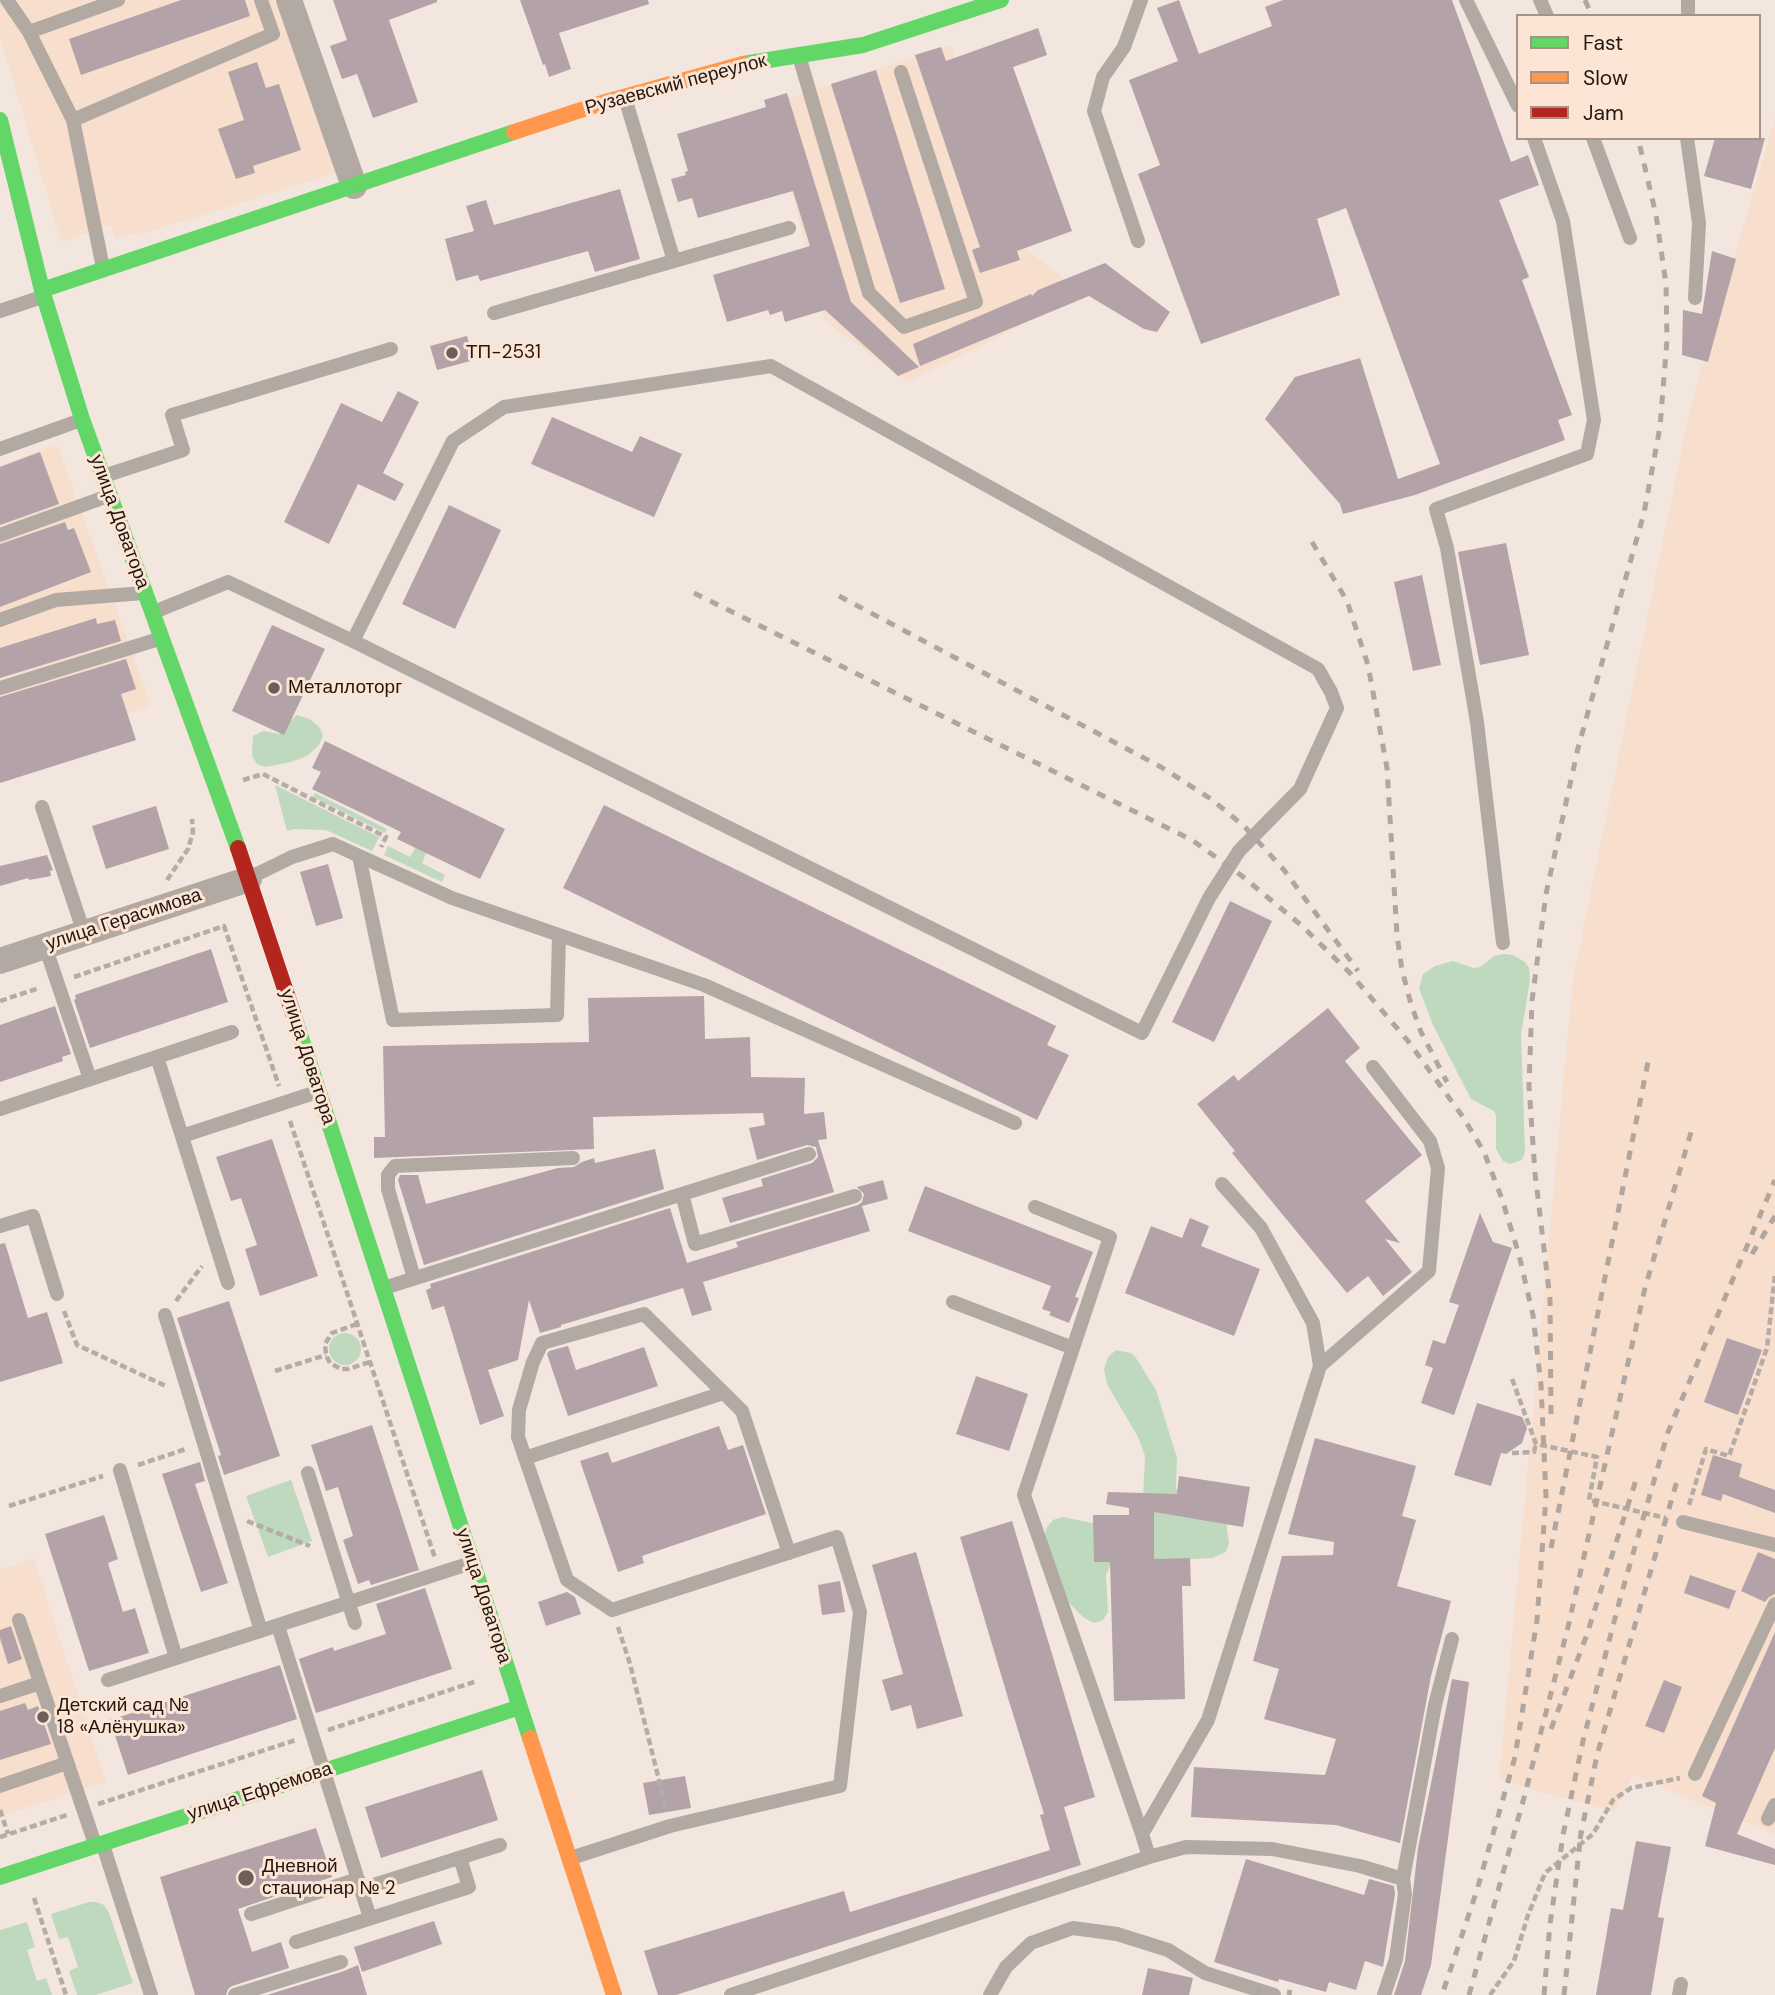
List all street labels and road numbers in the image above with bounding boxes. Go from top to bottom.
street label: Рузаевский переулок [583,50,769,120]
street label: улица Доватора [84,452,154,592]
street label: улица Герасимова [43,884,205,956]
street label: улица Доватора [274,986,340,1128]
street label: улица Доватора [450,1525,516,1667]
street label: улица Ефремова [185,1758,335,1826]

